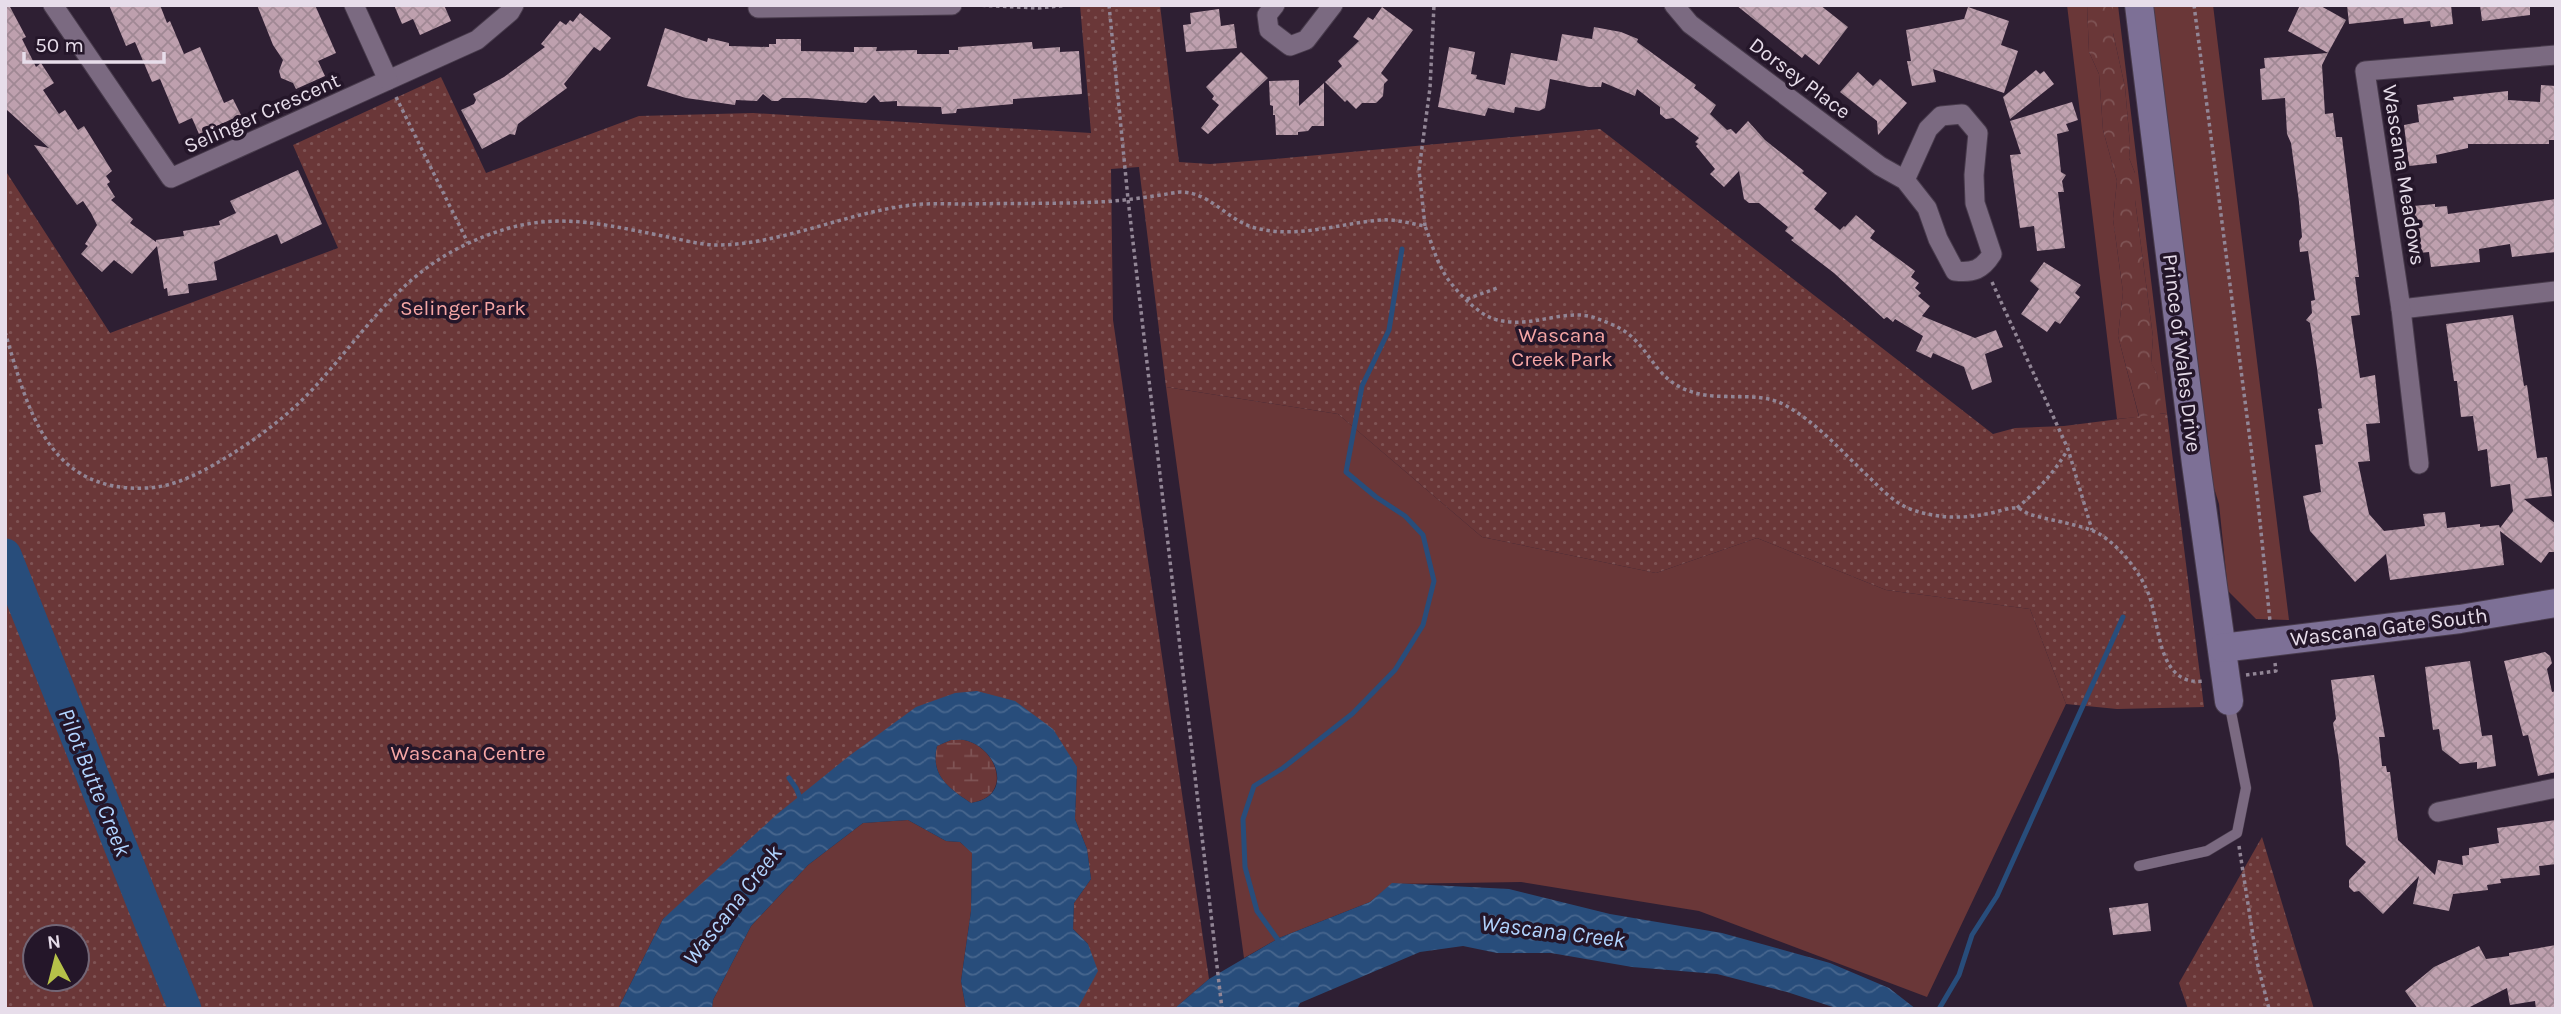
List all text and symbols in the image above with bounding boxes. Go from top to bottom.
scale bar [24,21,164,65]
street label: Dorsey Place [1745,32,1855,124]
text: 50 m [35,33,84,57]
street label: Selinger Crescent [180,68,344,158]
street label: Wascana Meadows [2378,83,2430,267]
street label: Prince of Wales Drive [2158,252,2206,454]
park label: Selinger Park [400,296,526,320]
park label: Wascana Creek Park [1511,323,1613,371]
street label: Wascana Gate South [2289,603,2489,651]
water label: Pilot Butte Creek [53,704,137,861]
park label: Wascana Centre [391,741,545,765]
water label: Wascana Creek [677,840,788,971]
water label: Wascana Creek [1479,909,1627,954]
north arrow [21,923,91,993]
text: N [46,930,62,954]

